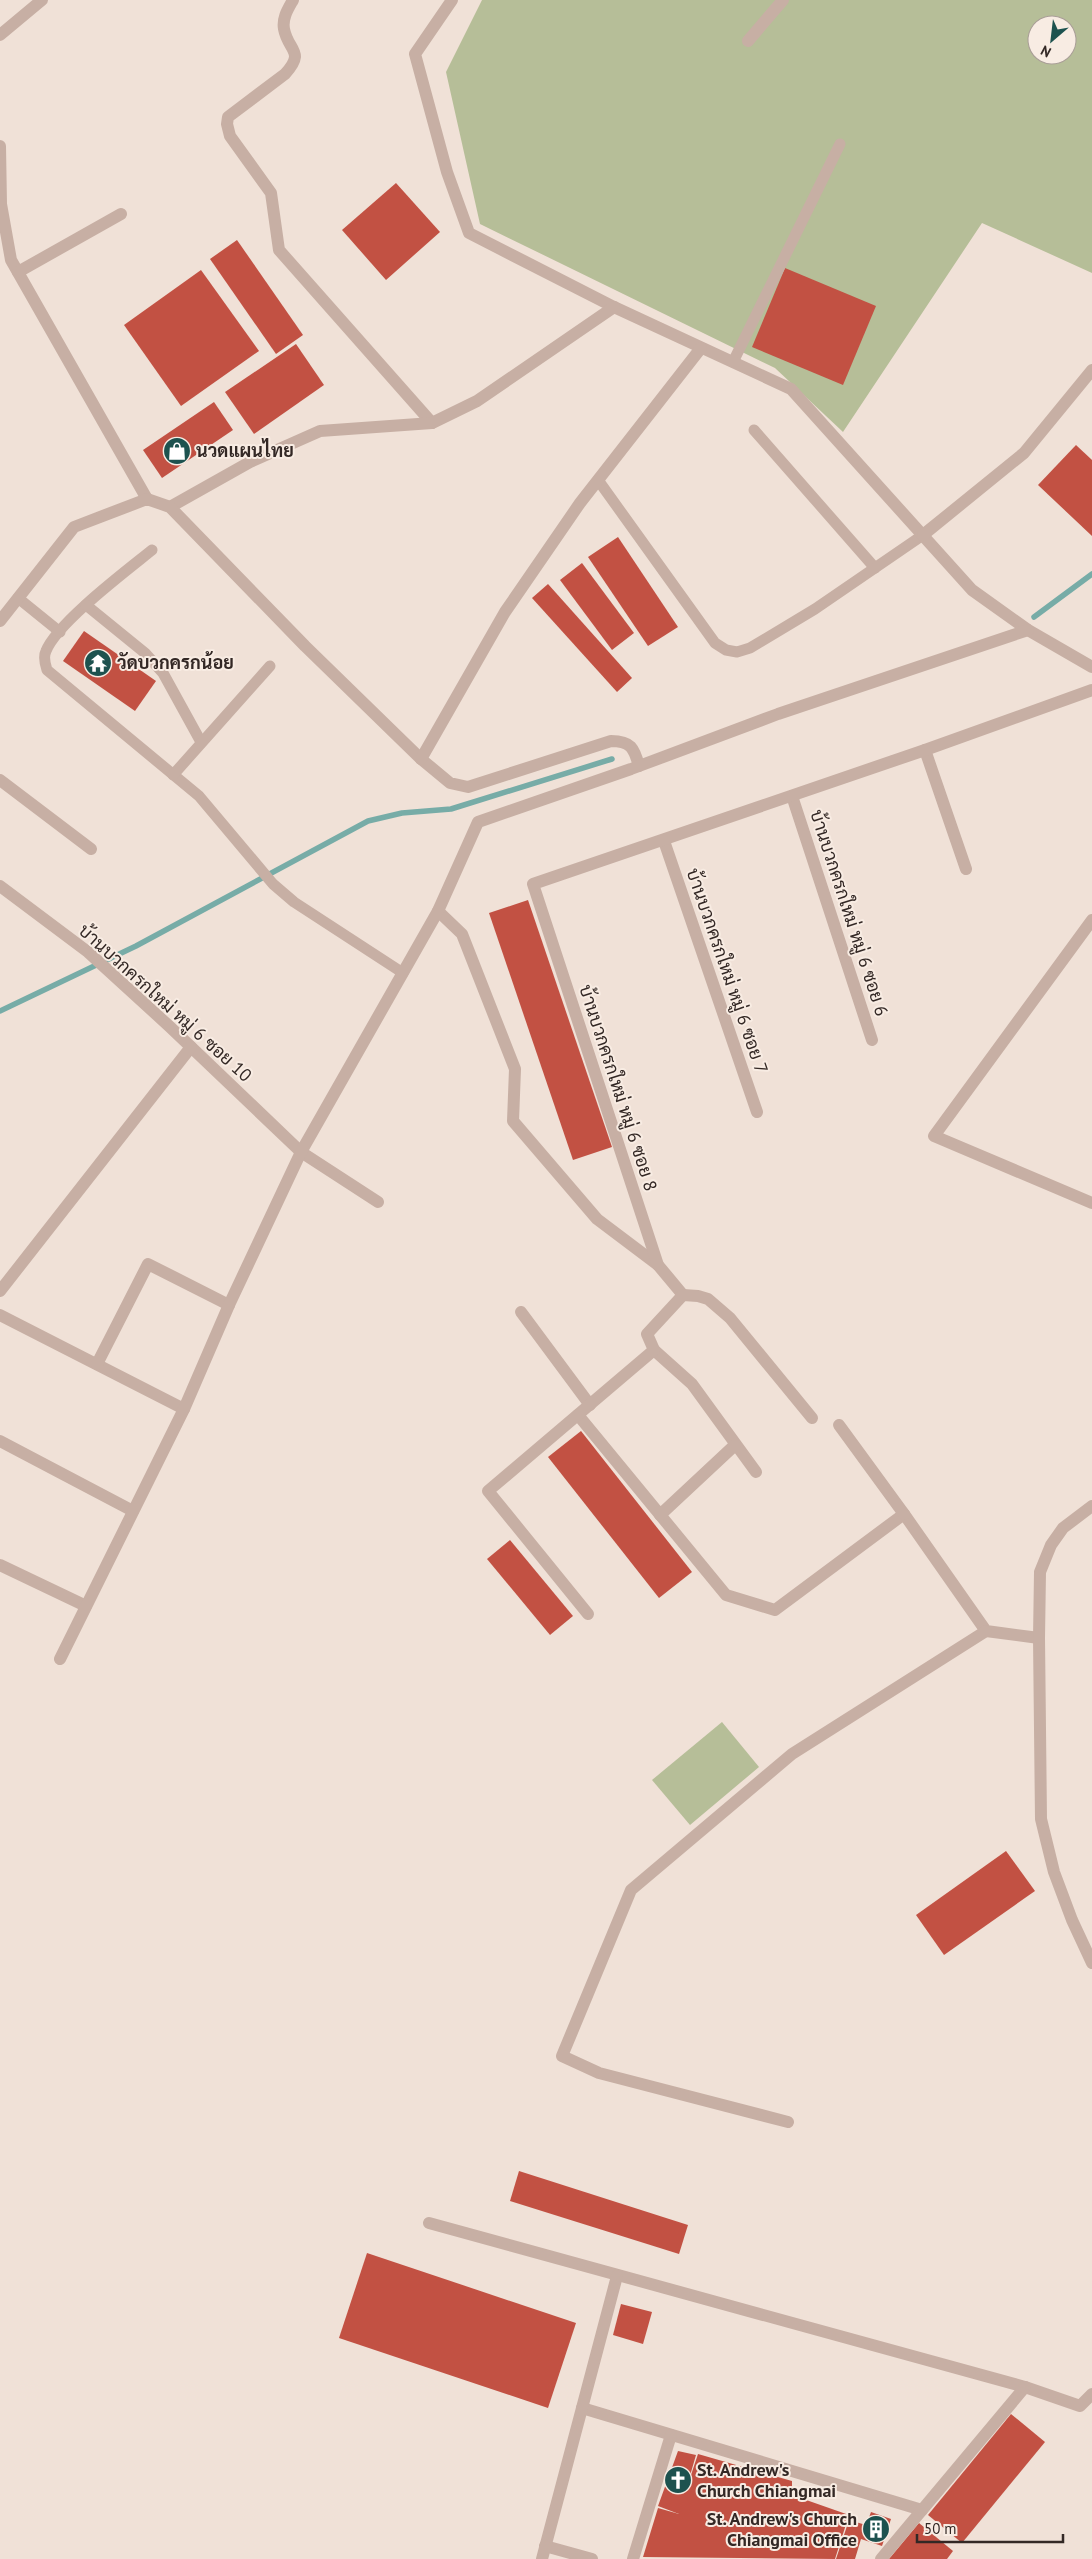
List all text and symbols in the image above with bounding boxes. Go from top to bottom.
north arrow [1027,15,1077,65]
text: N [1038,41,1054,62]
shop icon: นวดแผนไทย [162,436,192,466]
place label: นวดแผนไทย [196,438,294,462]
temple icon: วัดบวกครกน้อย [83,648,113,678]
place label: วัดบวกครกน้อย [117,651,234,674]
street label: บ้านบวกครกใหม่ หมู่ 6 ซอย 6 [803,806,895,1020]
street label: บ้านบวกครกใหม่ หมู่ 6 ซอย 7 [680,865,774,1077]
street label: บ้านบวกครกใหม่ หมู่ 6 ซอย 10 [73,918,258,1088]
street label: บ้านบวกครกใหม่ หมู่ 6 ซอย 8 [572,981,664,1195]
place label: St. Andrew's Church Chiangmai [697,2458,836,2502]
church icon: St. Andrew's Church Chiangmai [663,2465,693,2495]
place label: St. Andrew's Church Chiangmai Office [707,2507,857,2551]
scale bar [917,2512,1063,2544]
building icon: St. Andrew's Church Chiangmai Office [861,2514,891,2544]
text: 50 m [924,2519,957,2538]

